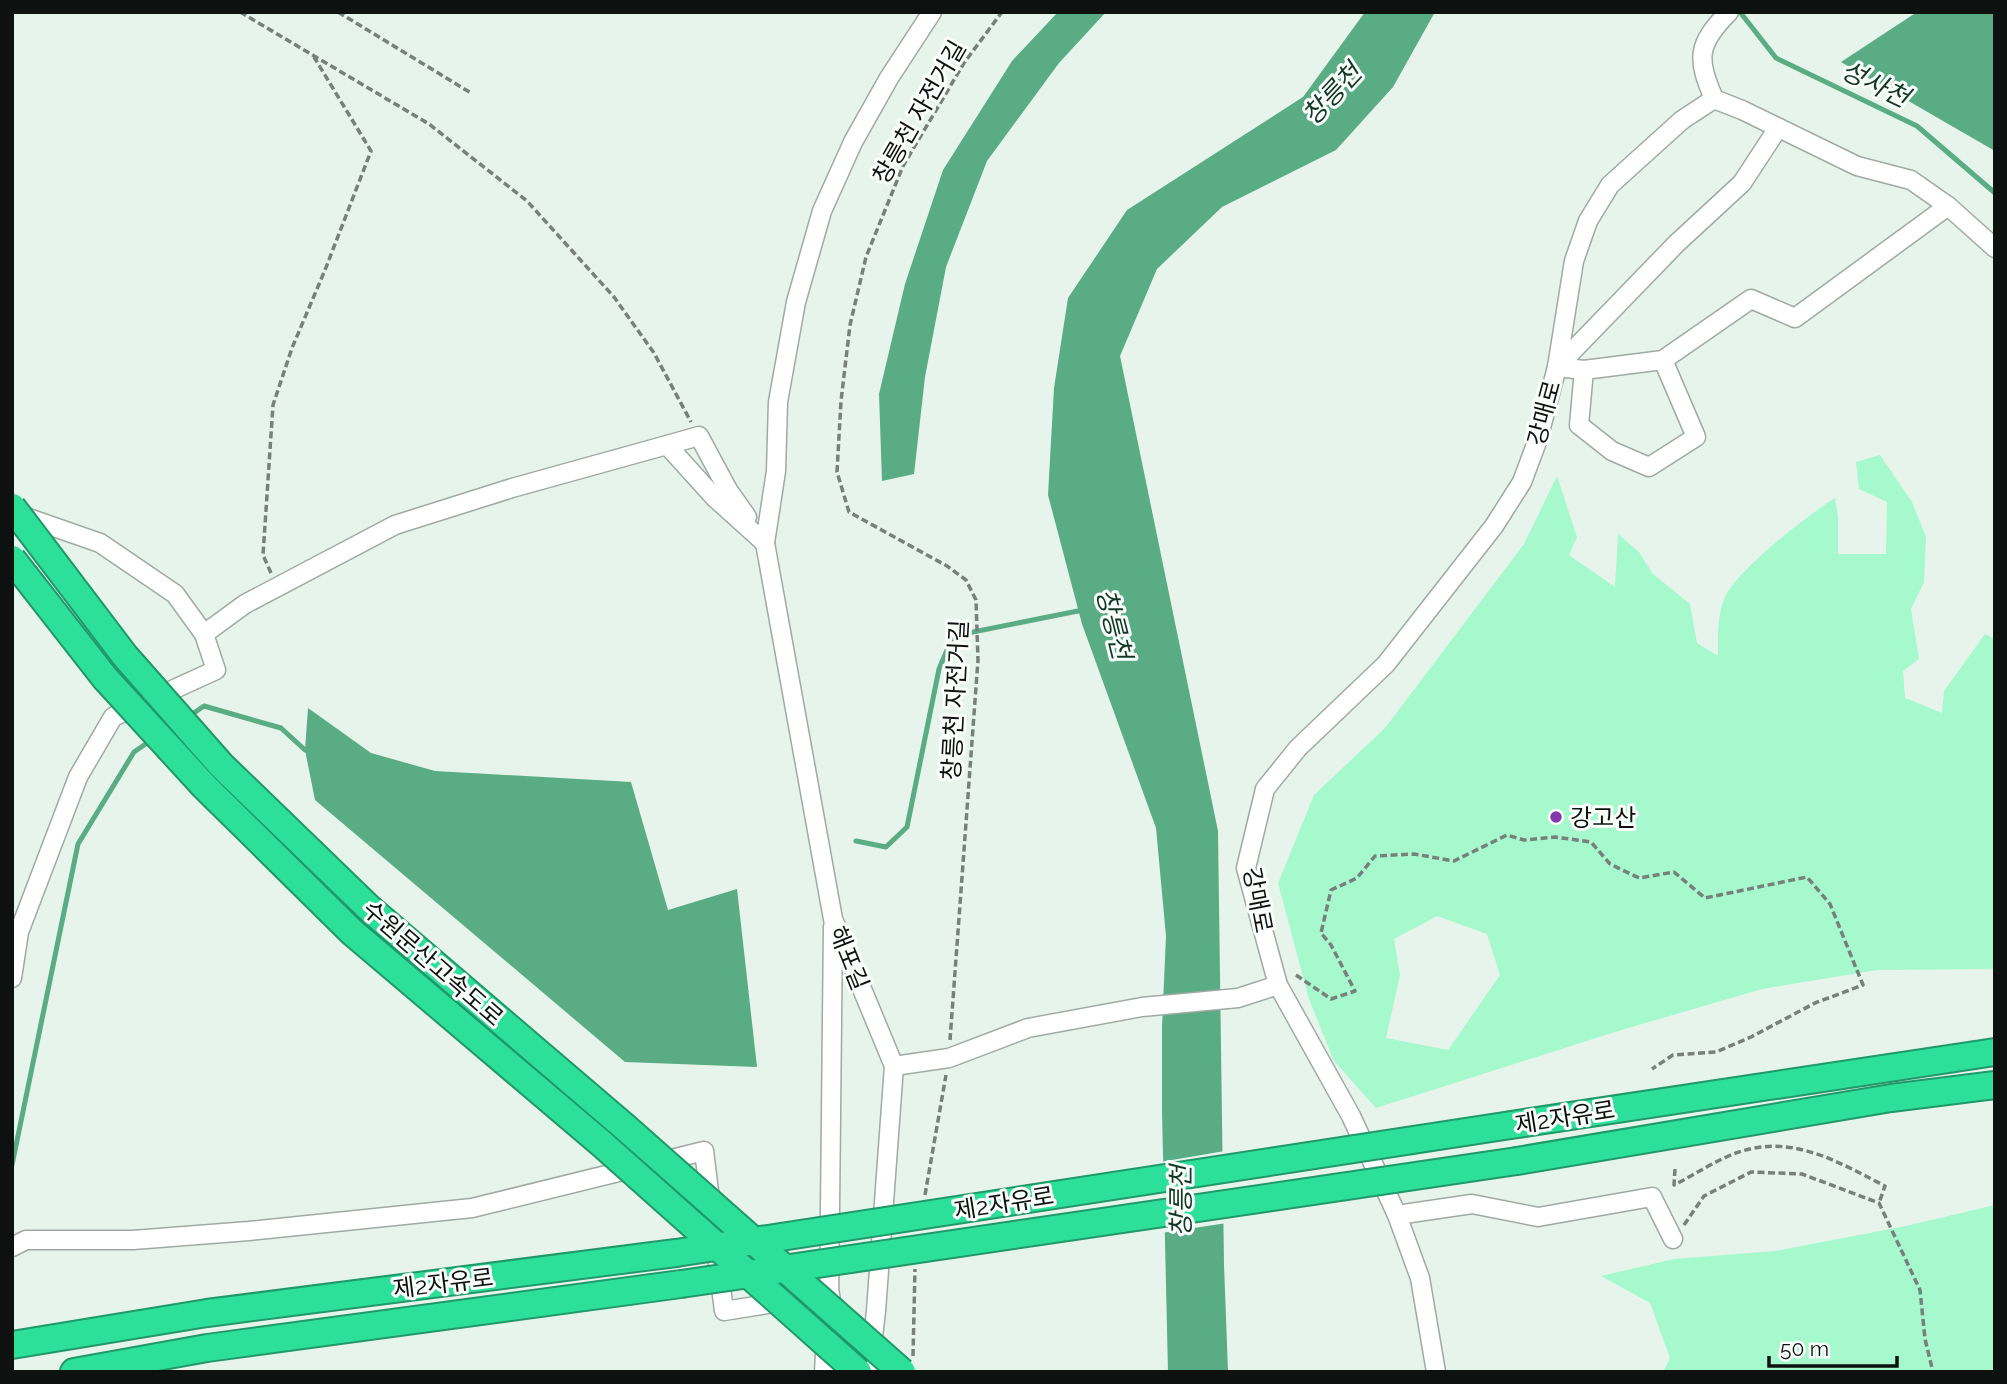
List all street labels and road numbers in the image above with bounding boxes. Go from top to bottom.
street label: 창릉천 자전거길 [866,35,972,189]
street label: 강매로 [1521,377,1567,449]
street label: 창릉천 자전거길 [936,619,974,781]
street label: 강매로 [1237,865,1279,935]
street label: 수원문산고속도로 [357,894,509,1032]
street label: 해포길 [823,922,875,994]
street label: 제2자유로 [1513,1095,1617,1139]
street label: 제2자유로 [952,1181,1056,1225]
street label: 제2자유로 [391,1262,495,1304]

